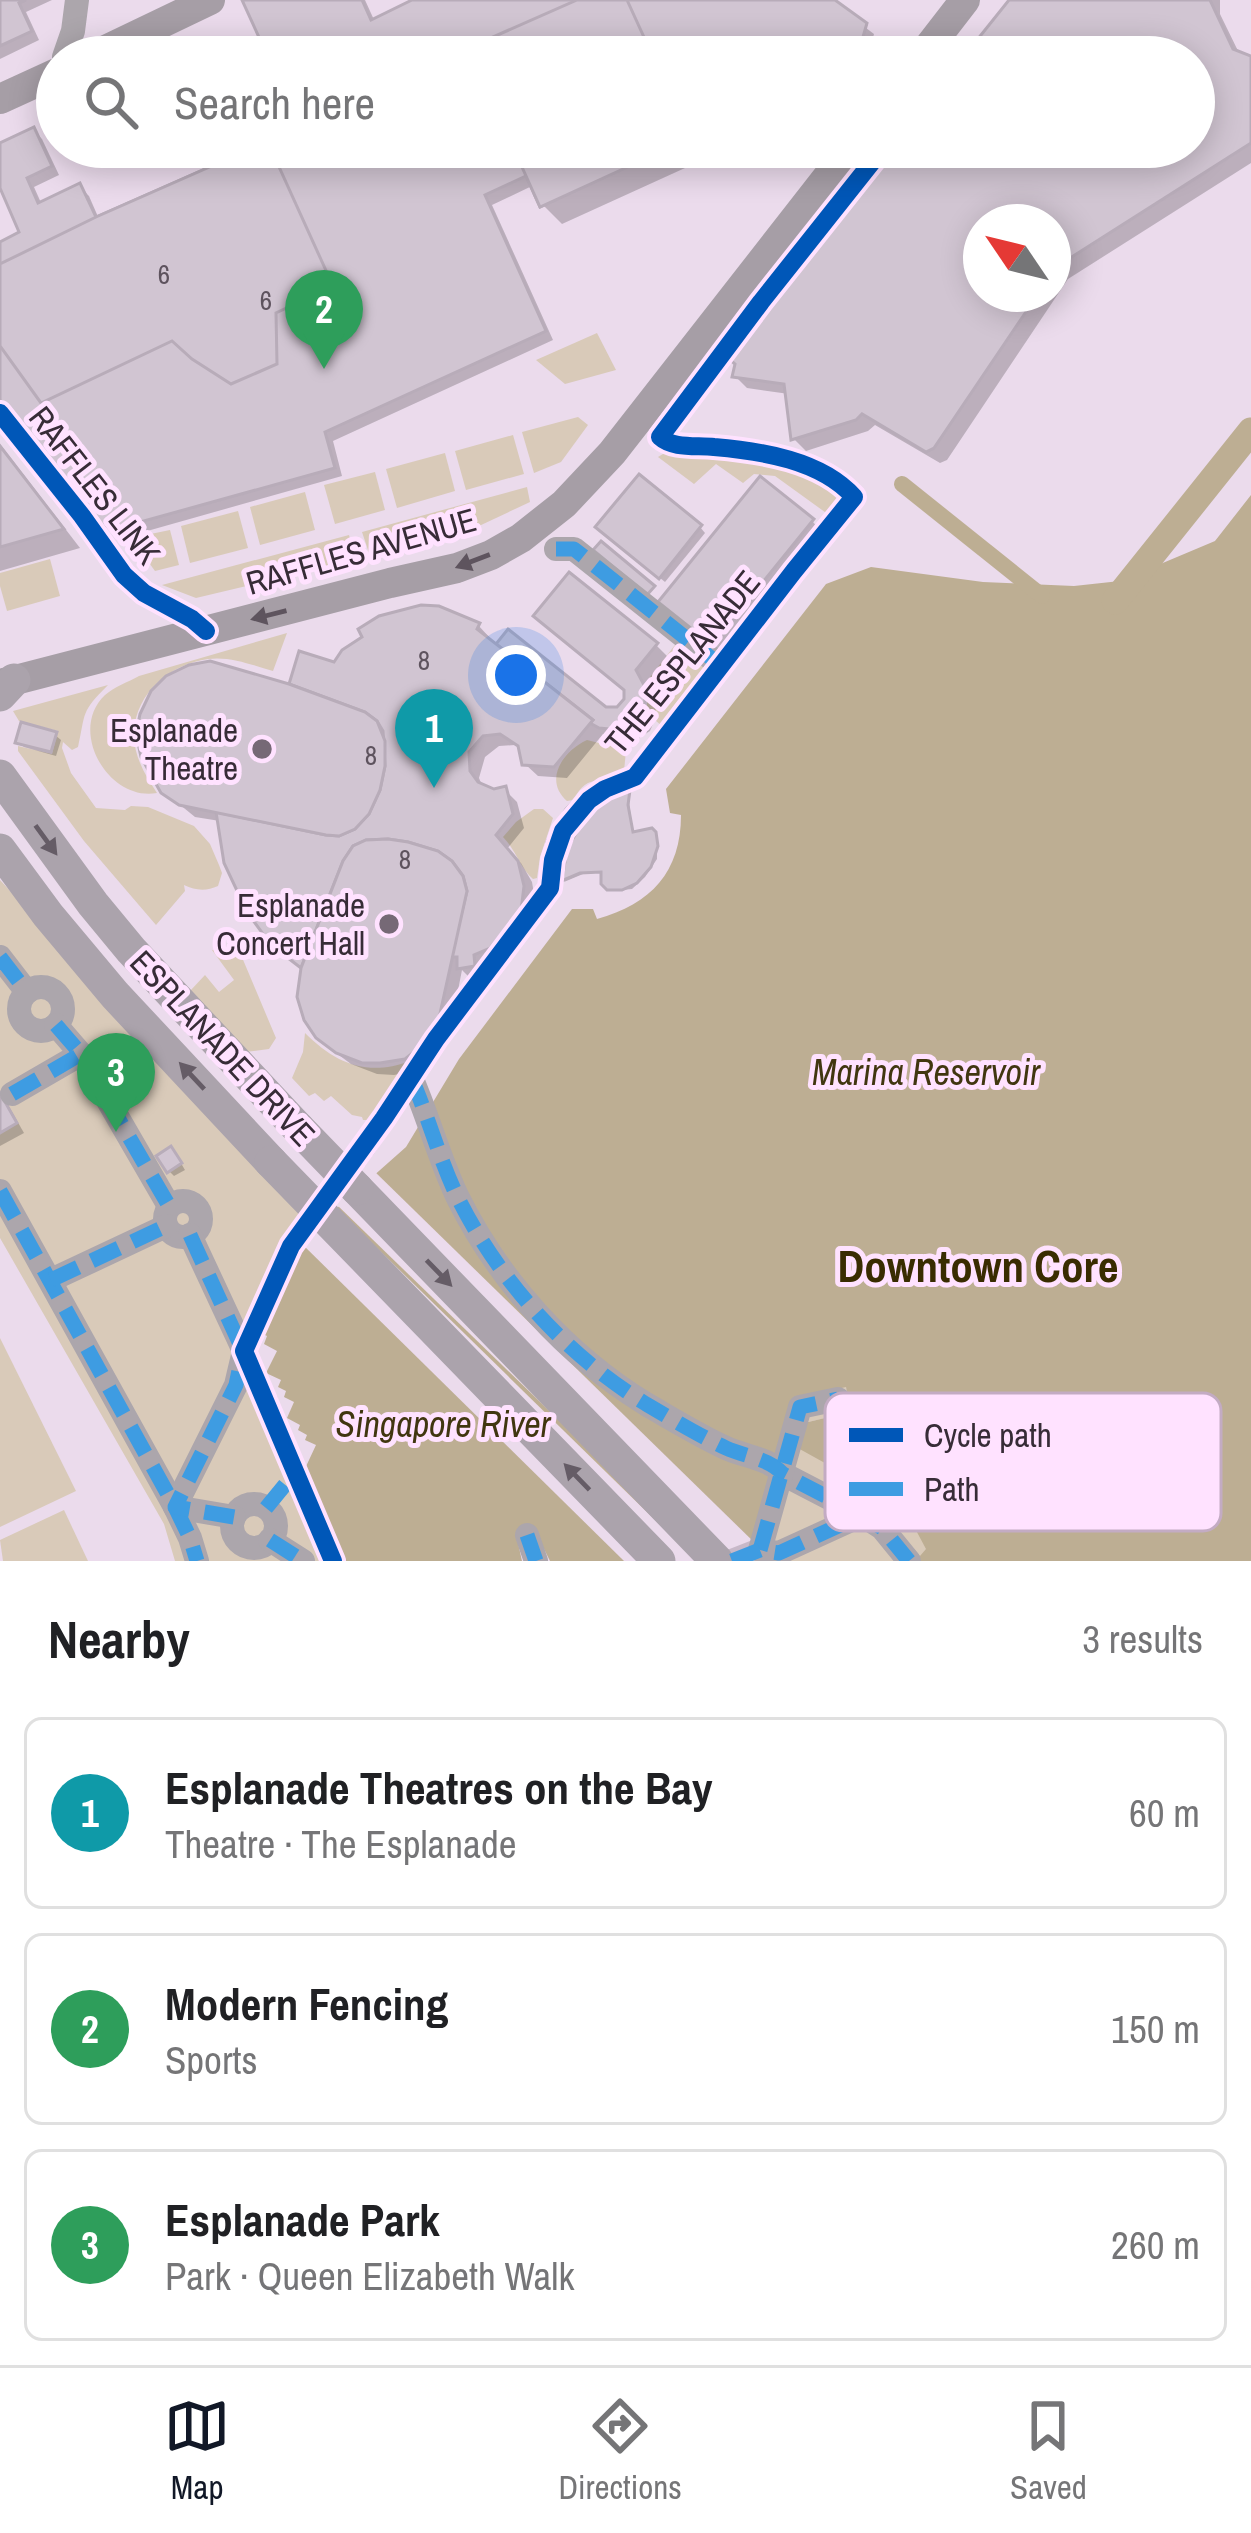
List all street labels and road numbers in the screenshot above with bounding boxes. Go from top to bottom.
street label: RAFFLES LINK [19,397,171,573]
street label: RAFFLES AVENUE [241,497,481,605]
street label: THE ESPLANADE [594,561,770,763]
street label: ESPLANADE DRIVE [121,941,325,1155]

